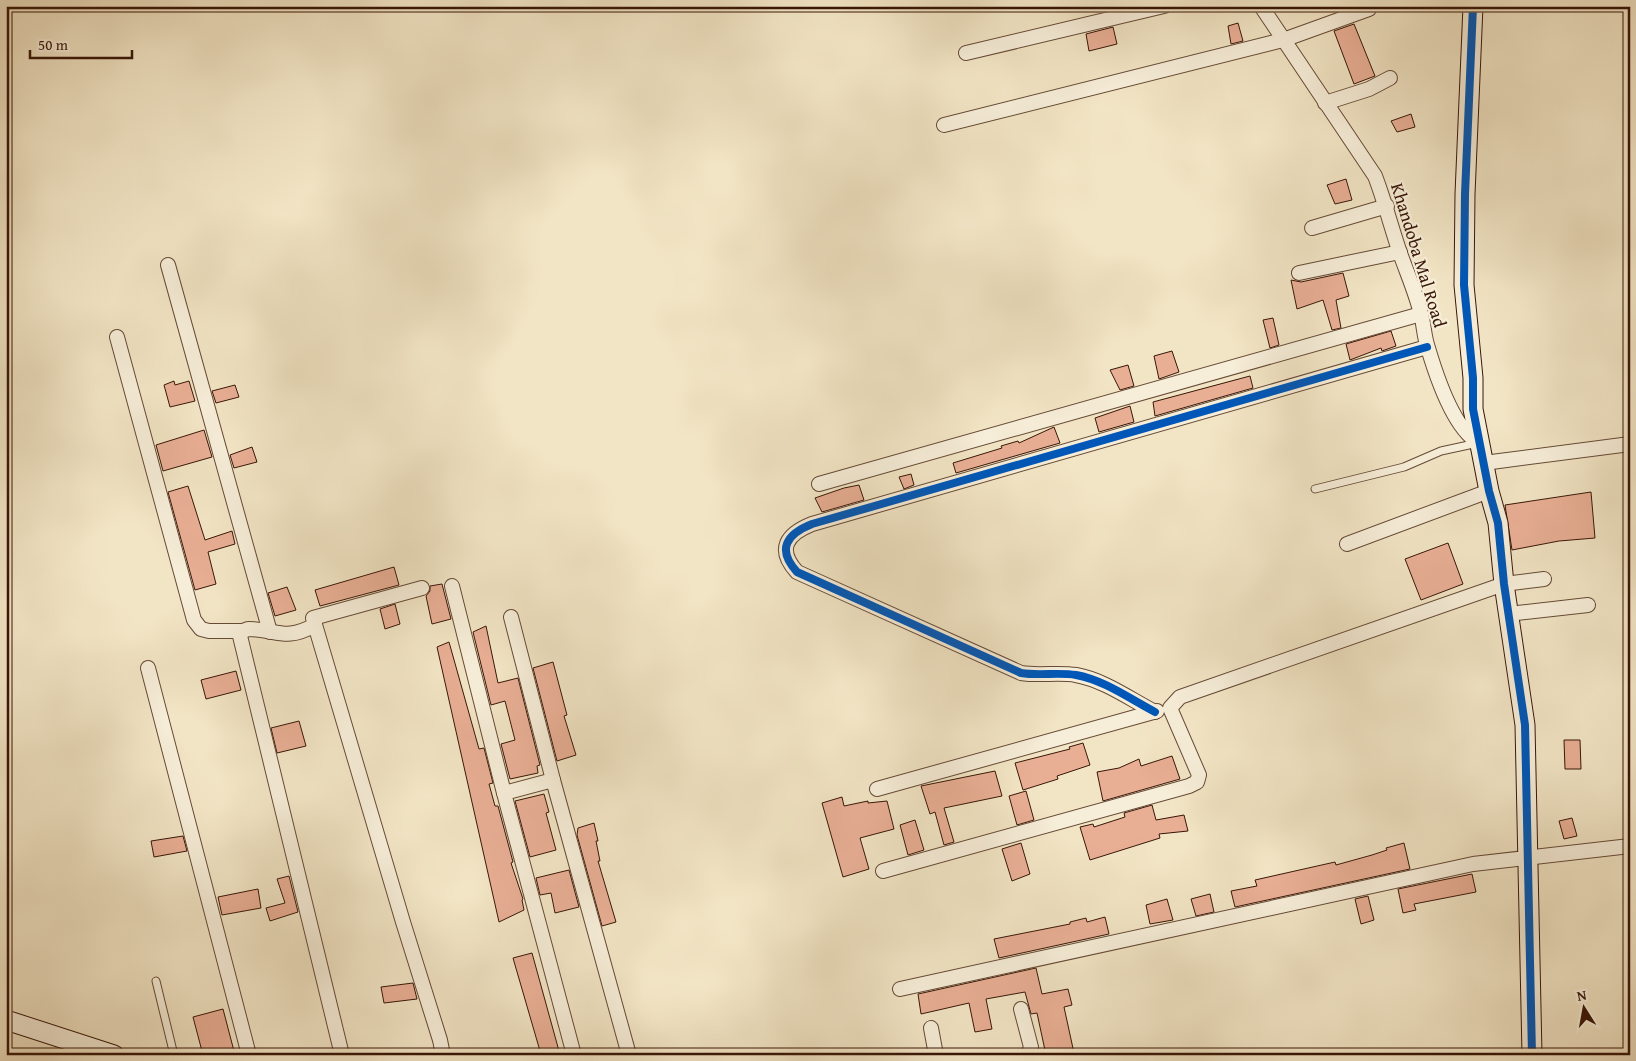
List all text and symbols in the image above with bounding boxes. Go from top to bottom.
scale bar [30,28,132,60]
text: 50 m [38,34,69,55]
street label: Khandoba Mal Road [1384,179,1454,331]
north arrow [1558,984,1608,1034]
text: N [1575,984,1589,1006]

